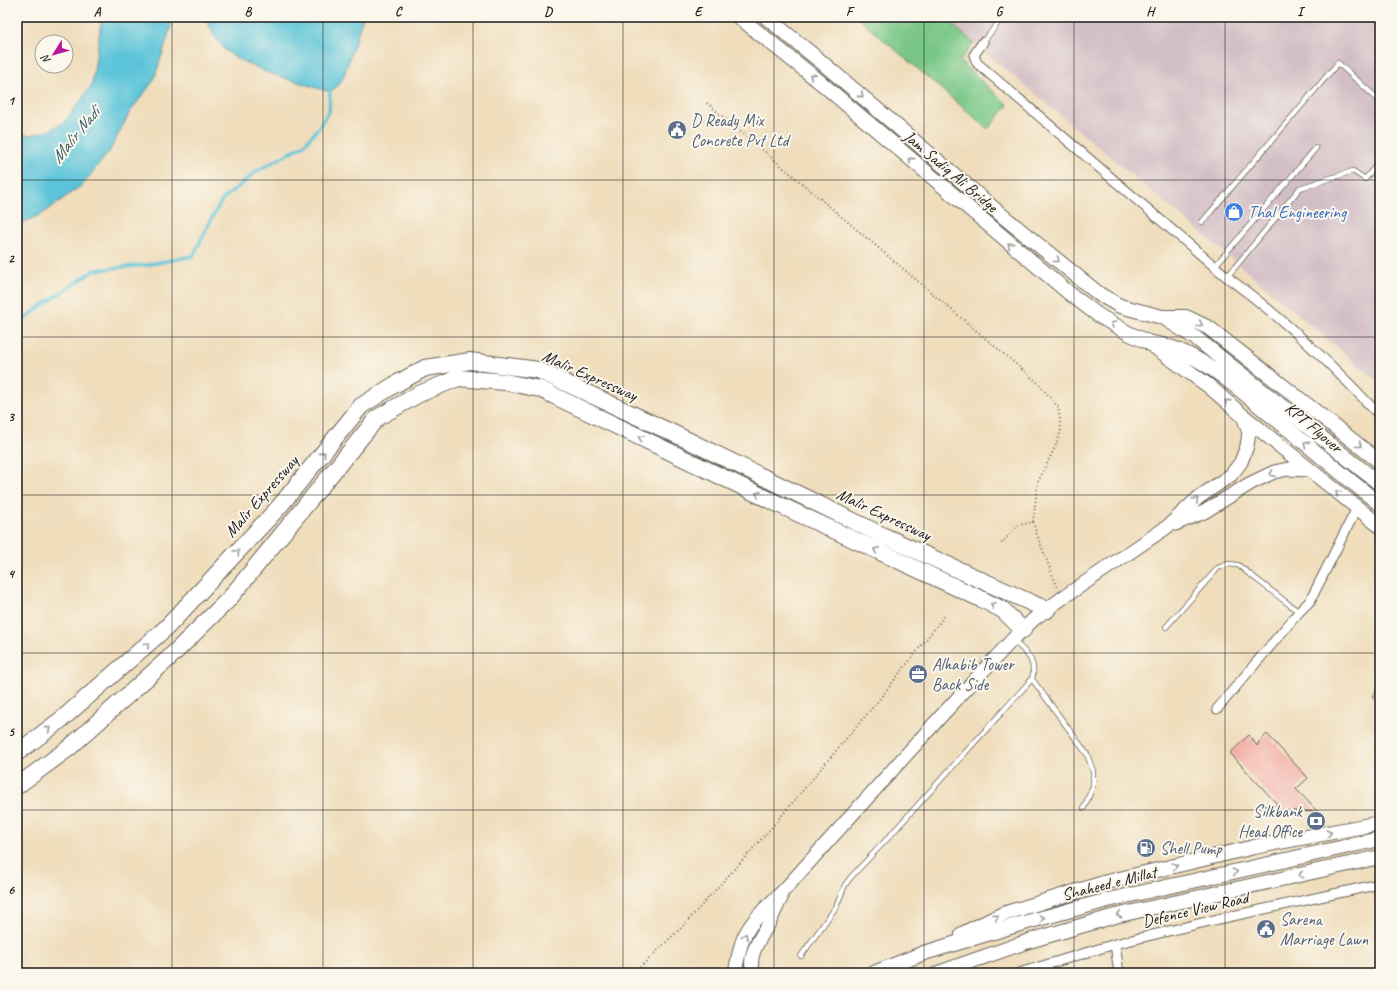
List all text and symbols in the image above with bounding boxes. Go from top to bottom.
text: A [94,4,102,20]
text: B [245,4,253,20]
text: C [395,4,403,20]
text: D [544,4,553,20]
text: E [695,4,704,20]
text: F [846,4,855,20]
text: G [996,4,1004,20]
text: H [1146,4,1156,20]
text: I [1297,4,1306,20]
north arrow [34,34,74,74]
text: N [37,51,54,67]
one-way arrow [810,74,817,81]
one-way arrow [856,91,863,98]
text: 1 [8,93,16,109]
water label: Malir Nadi [46,99,107,168]
place label: D Ready Mix Concrete Pvt Ltd [691,110,792,151]
public building icon: D Ready Mix Concrete Pvt Ltd [666,119,688,141]
street label: Jam Sadiq Ali Bridge [898,125,1003,218]
one-way arrow [909,158,916,165]
shop icon: Thal Engineering [1223,201,1245,223]
place label: Thal Engineering [1248,202,1348,223]
one-way arrow [1007,242,1015,249]
text: 2 [8,251,15,267]
one-way arrow [1052,255,1059,262]
one-way arrow [1196,319,1203,327]
one-way arrow [1110,321,1117,328]
street label: Malir Expressway [539,345,642,406]
street label: KPT Flyover [1281,397,1348,459]
one-way arrow [1225,399,1232,406]
text: 3 [8,409,15,425]
one-way arrow [637,435,645,443]
one-way arrow [1354,440,1361,447]
one-way arrow [1304,442,1311,449]
street label: Malir Expressway [220,450,303,542]
one-way arrow [318,451,325,458]
one-way arrow [1269,469,1276,477]
street label: Malir Expressway [833,483,935,546]
one-way arrow [755,491,762,499]
one-way arrow [1336,491,1343,498]
one-way arrow [1191,498,1199,505]
one-way arrow [872,547,880,555]
one-way arrow [233,549,240,557]
text: 4 [8,566,16,582]
one-way arrow [990,603,997,610]
one-way arrow [142,642,150,650]
place label: Alhabib Tower Back Side [932,654,1015,695]
office icon: Alhabib Tower Back Side [907,663,929,685]
text: 5 [8,724,15,740]
one-way arrow [43,727,50,734]
place label: Silkbank Head Office [1238,801,1304,842]
bank icon: Silkbank Head Office [1305,810,1327,832]
one-way arrow [1326,829,1332,837]
fuel station icon: Shell Pump [1135,837,1157,859]
place label: Shell Pump [1160,838,1223,859]
street label: Shaheed e Millat [1060,861,1161,905]
one-way arrow [1171,862,1178,871]
one-way arrow [1232,868,1238,876]
one-way arrow [1298,871,1304,879]
text: 6 [8,882,15,898]
street label: Defence View Road [1140,886,1253,932]
place label: Sarena Marriage Lawn [1280,909,1369,950]
one-way arrow [1116,910,1122,918]
one-way arrow [1038,914,1045,923]
one-way arrow [992,915,1000,922]
public building icon: Sarena Marriage Lawn [1255,918,1277,940]
one-way arrow [741,932,749,939]

